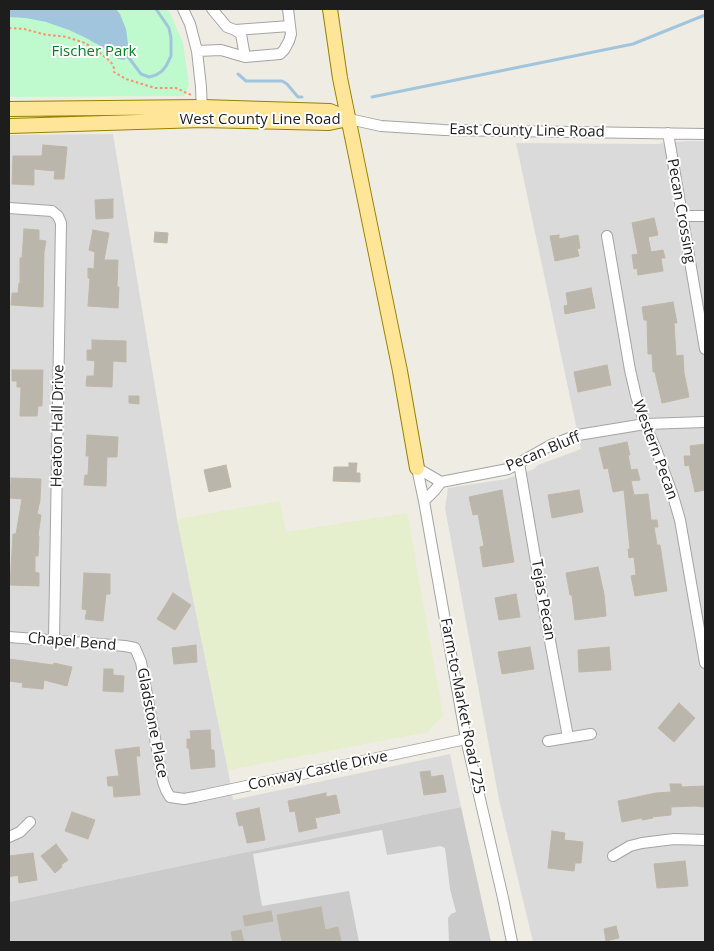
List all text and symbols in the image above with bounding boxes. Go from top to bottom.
park label: Fischer Park [52,43,136,61]
street label: West County Line Road [179,111,341,129]
street label: East County Line Road [449,121,605,141]
street label: Pecan Crossing [663,157,699,265]
street label: Heaton Hall Drive [48,364,68,488]
street label: Western Pecan [629,398,681,502]
street label: Pecan Bluff [503,428,583,476]
street label: Tejas Pecan [527,558,559,642]
street label: Farm-to-Market Road 725 [436,616,488,796]
street label: Chapel Bend [27,629,117,655]
street label: Gladstone Place [132,666,172,780]
street label: Conway Castle Drive [247,747,389,795]

